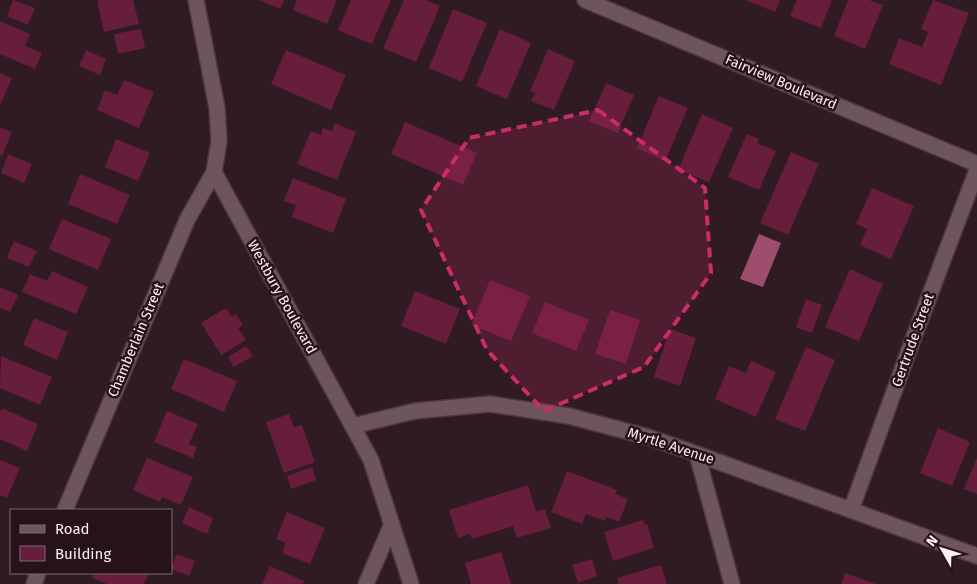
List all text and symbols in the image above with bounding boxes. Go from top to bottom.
street label: Fairview Boulevard [723,51,839,113]
street label: Westbury Boulevard [244,237,320,357]
street label: Chamberlain Street [104,279,168,400]
street label: Gertrude Street [888,290,938,389]
street label: Myrtle Avenue [626,424,716,468]
legend [10,509,172,574]
text: Road [55,520,90,538]
north arrow [917,524,967,574]
text: N [923,532,942,550]
text: Building [55,545,111,563]

